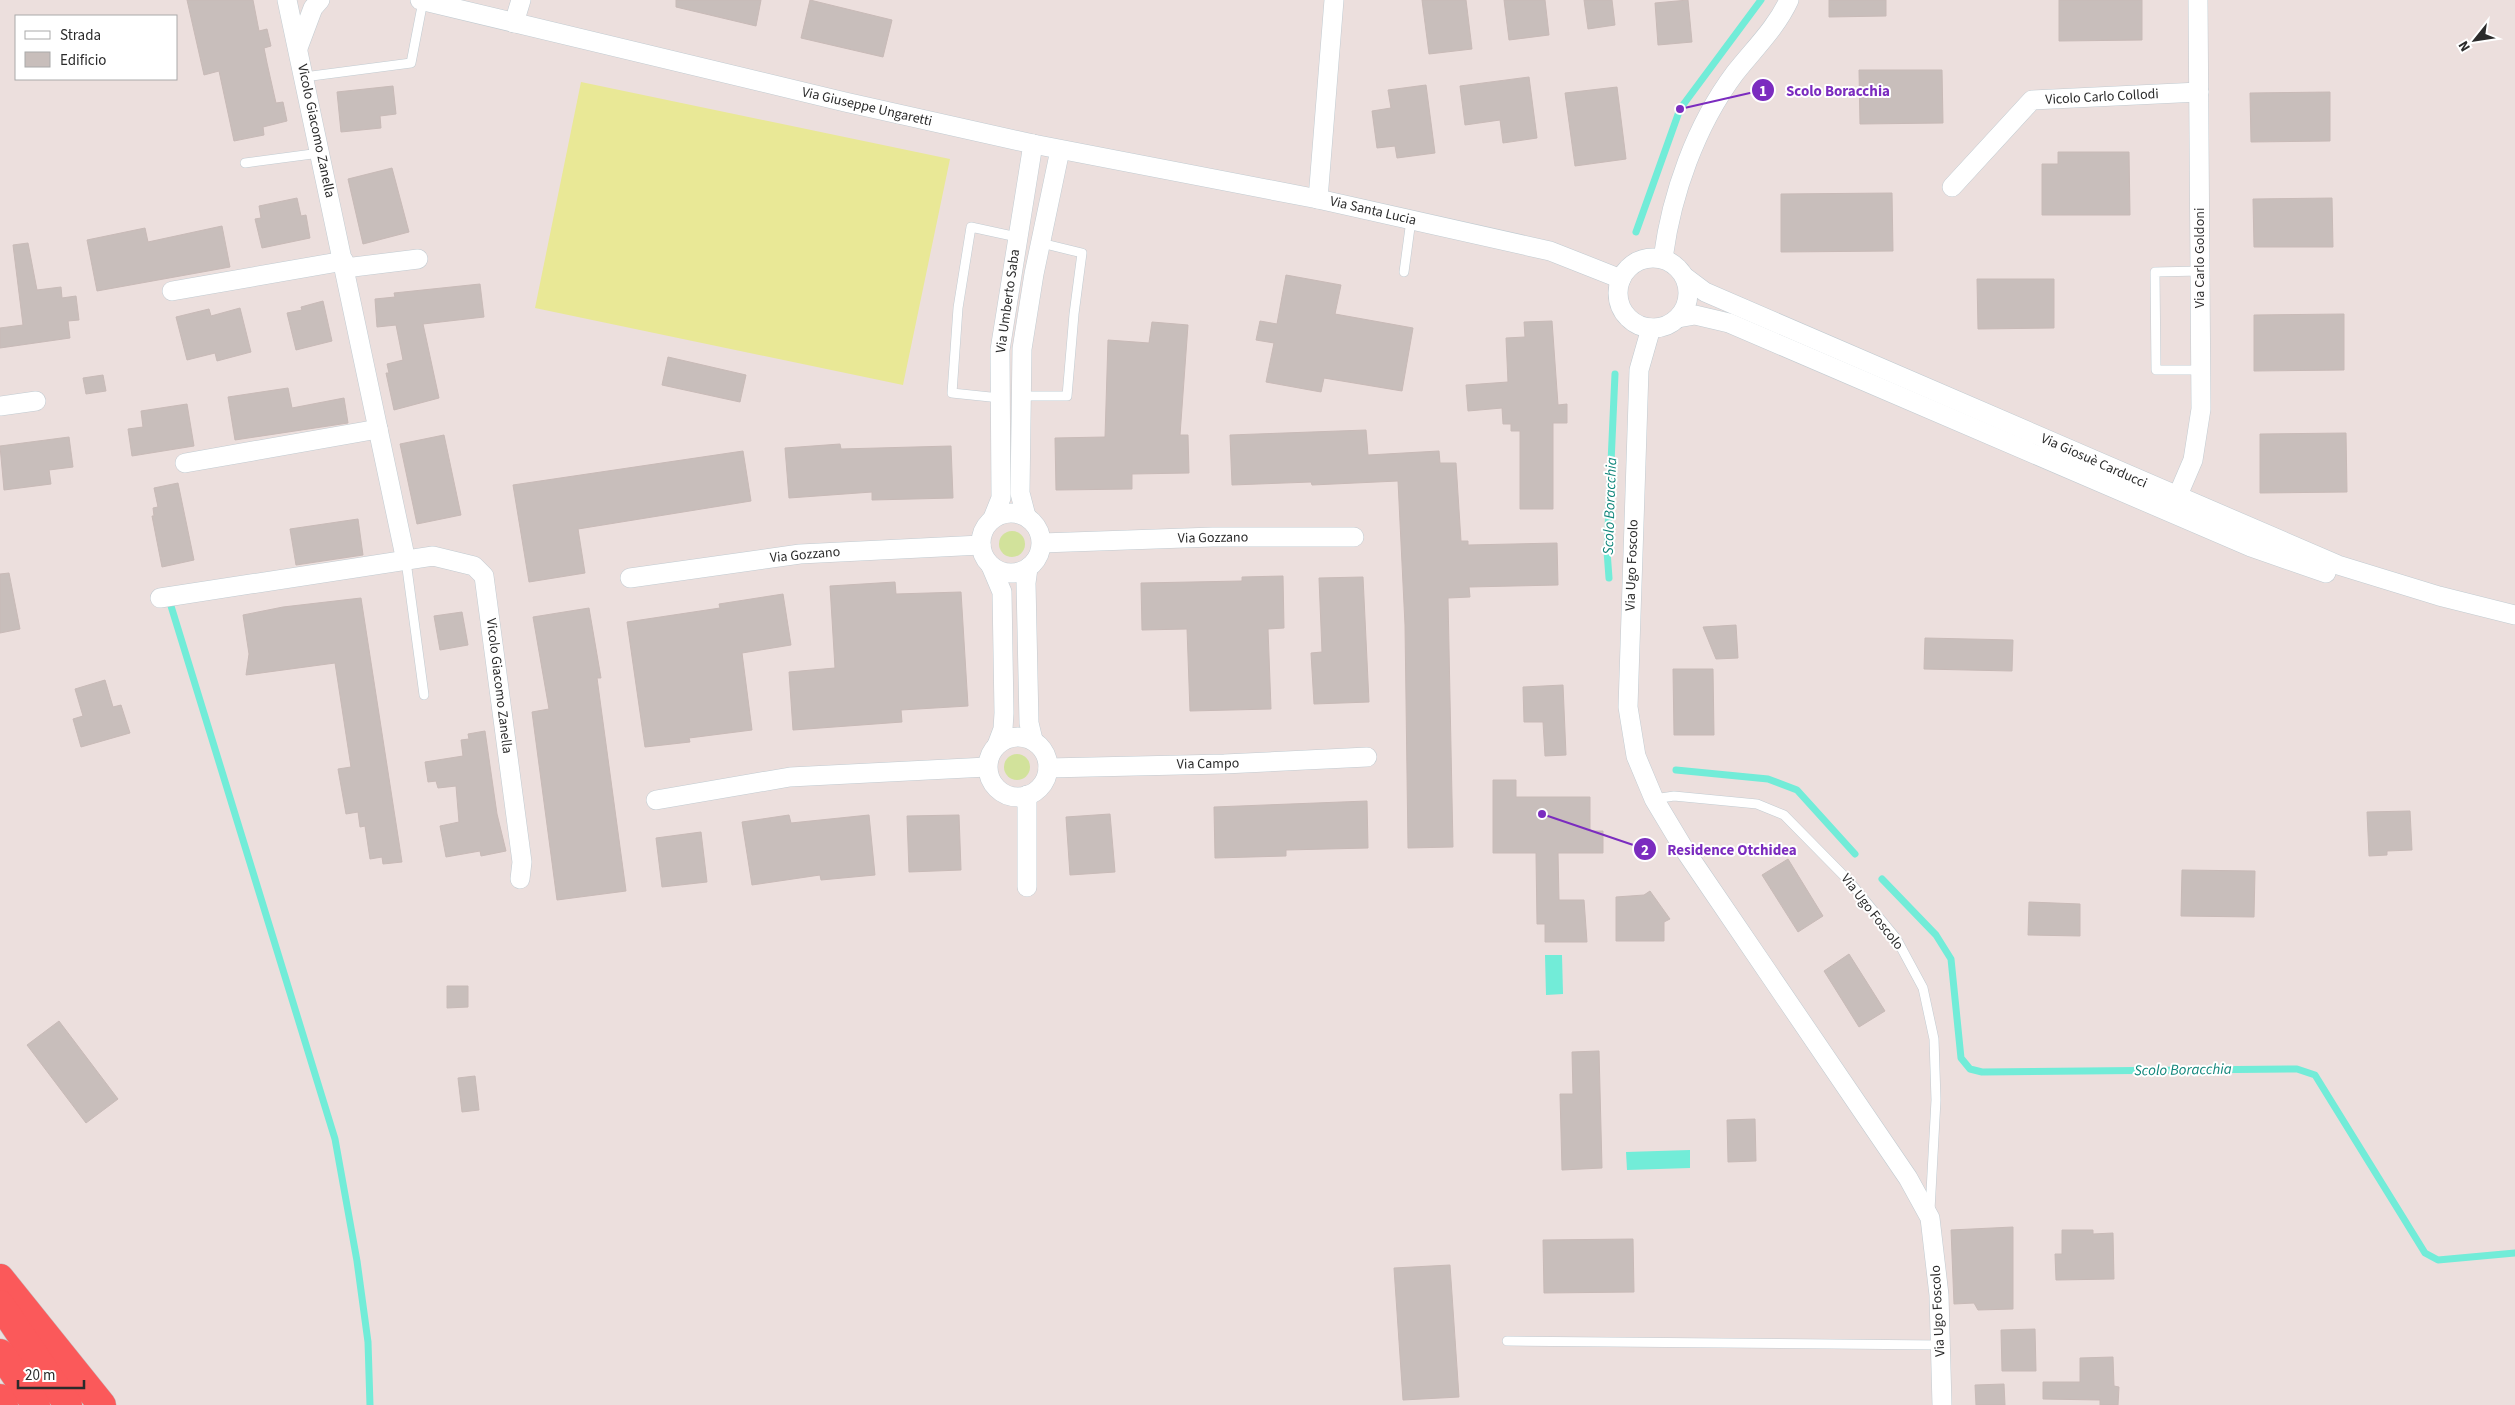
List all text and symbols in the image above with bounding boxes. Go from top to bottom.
legend [15,15,178,80]
north arrow [2450,15,2500,65]
text: Strada [60,25,101,46]
text: N [2454,37,2476,55]
text: Edificio [60,50,107,71]
street label: Vicolo Giacomo Zanella [292,62,340,200]
callout: Scolo Boracchia [1751,75,1899,105]
text: 1 [1759,81,1767,102]
text: Scolo Boracchia [1786,81,1890,102]
street label: Via Giuseppe Ungaretti [800,82,934,132]
street label: Vicolo Carlo Collodi [2045,84,2159,110]
street label: Via Santa Lucia [1328,191,1418,231]
street label: Via Carlo Goldoni [2190,208,2210,308]
street label: Via Umberto Saba [991,248,1025,354]
street label: Via Giosuè Carducci [2038,429,2150,493]
water label: Scolo Boracchia [1598,457,1622,555]
street label: Via Ugo Foscolo [1620,519,1644,611]
street label: Via Gozzano [1178,527,1248,549]
street label: Via Gozzano [769,542,841,568]
street label: Vicolo Giacomo Zanella [481,617,517,755]
street label: Via Campo [1177,753,1239,775]
callout: Residence Otchidea [1633,834,1807,864]
text: 2 [1641,840,1649,861]
text: Residence Otchidea [1667,840,1797,861]
street label: Via Ugo Foscolo [1836,870,1908,954]
water label: Scolo Boracchia [2134,1059,2232,1081]
street label: Via Ugo Foscolo [1926,1265,1950,1357]
scale bar [18,1358,84,1390]
text: 20 m [25,1365,55,1386]

